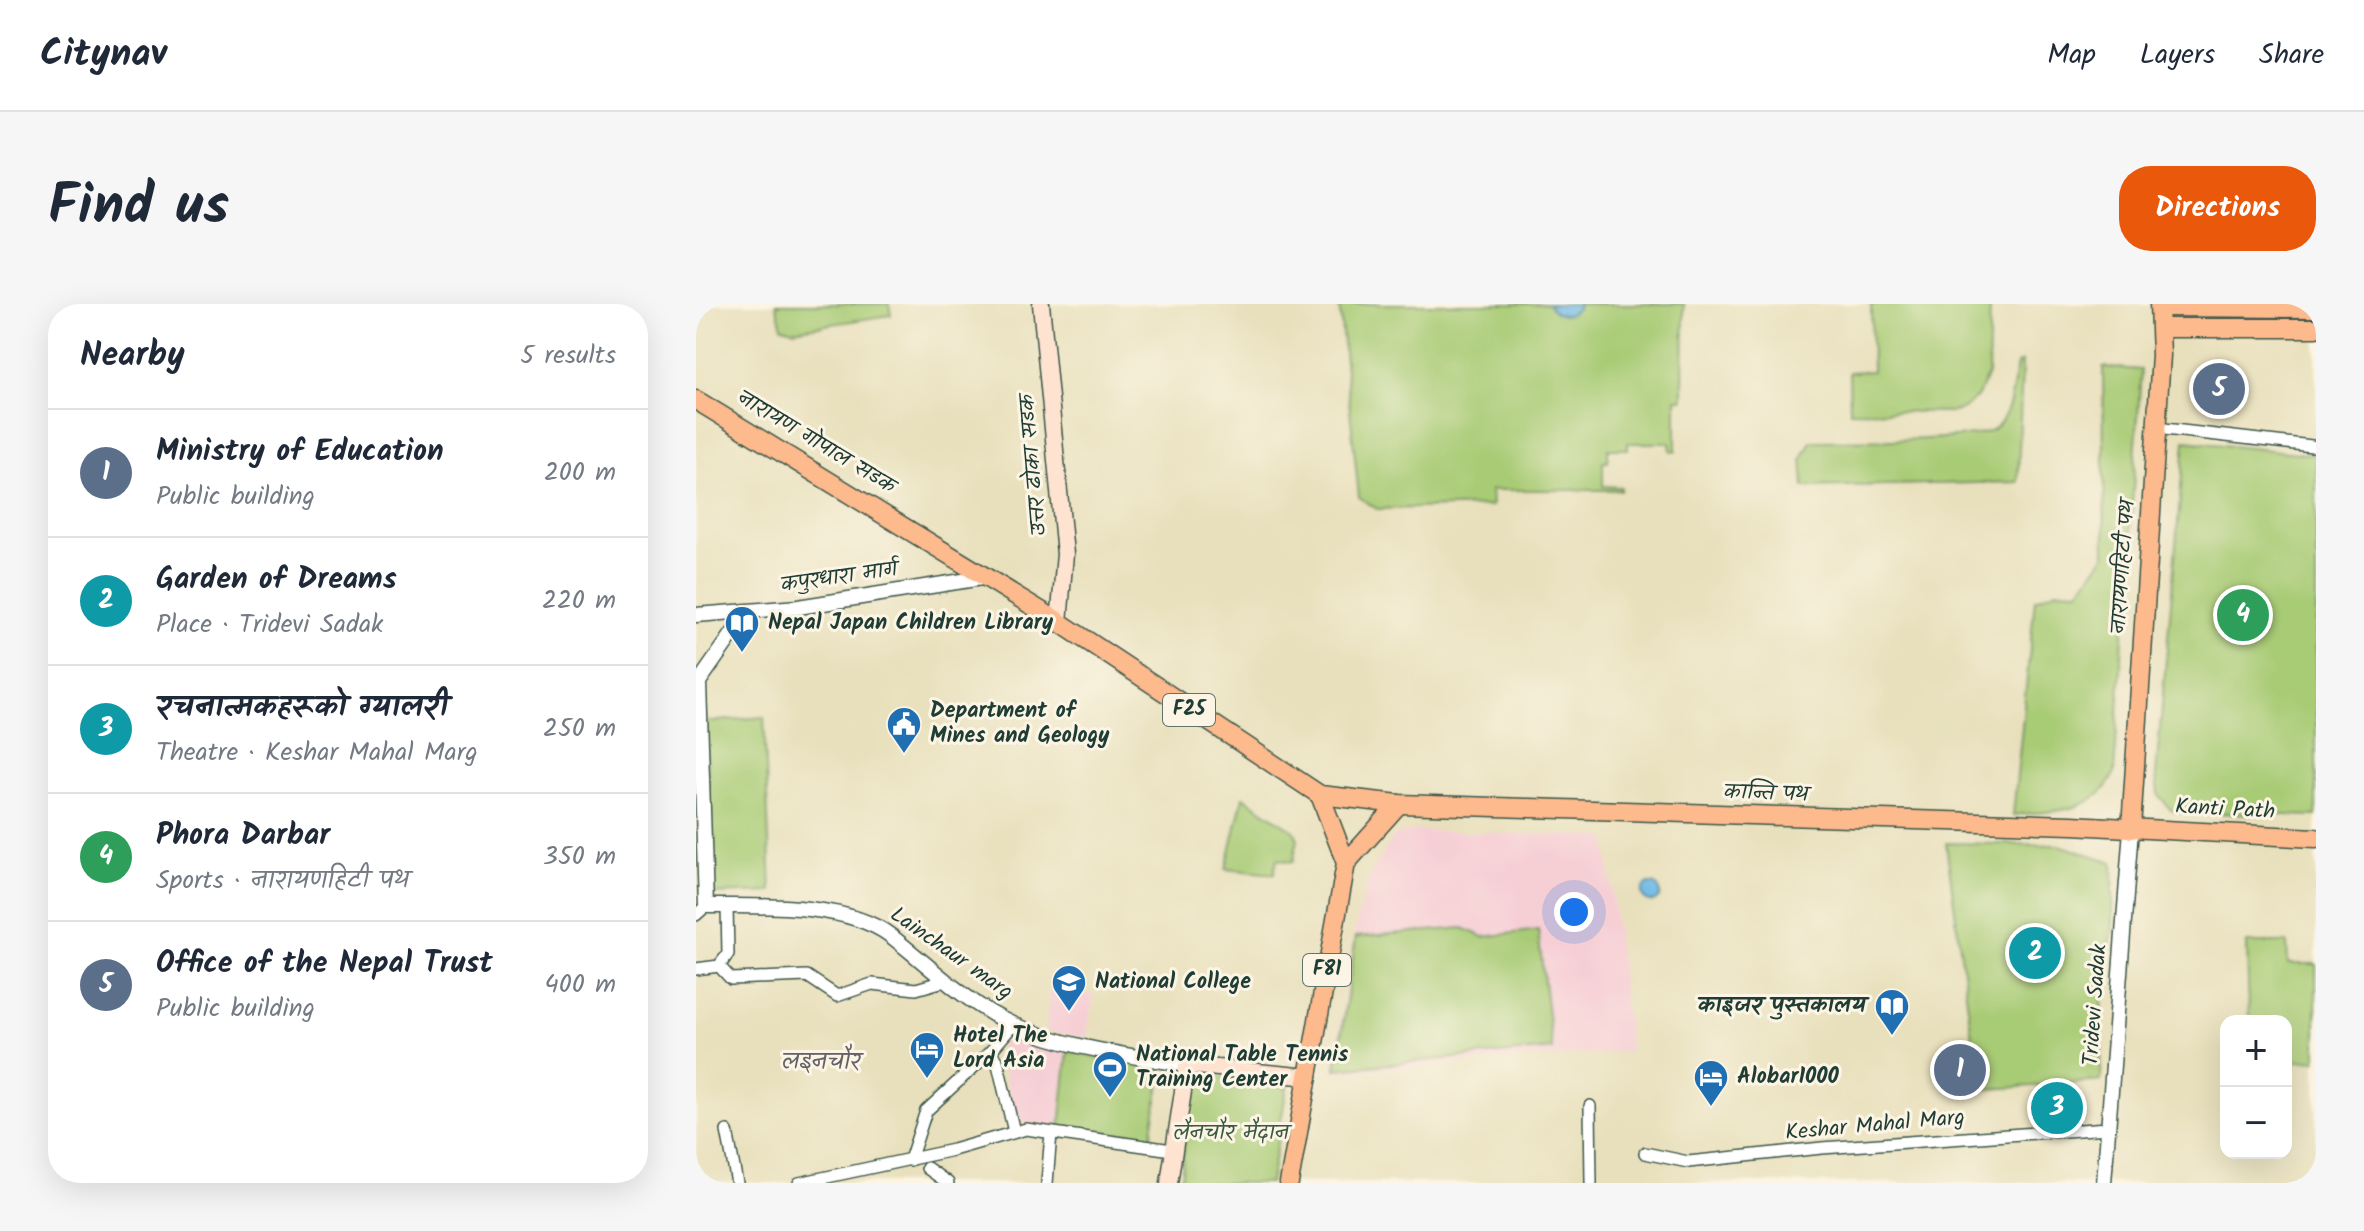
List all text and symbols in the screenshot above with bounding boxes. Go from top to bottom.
text: Citynav [40,25,167,85]
text: Map [2047,33,2096,78]
text: Layers [2140,33,2215,78]
text: Share [2259,33,2324,78]
text: Find us [48,163,229,253]
button: Directions [2119,166,2316,251]
text: Nearby [80,329,185,383]
text: 5 results [520,335,616,377]
pin: 5 [2193,359,2245,419]
street label: नारायण गोपाल सडक [730,382,905,506]
street label: उत्तर ढोका सडक [1010,390,1058,537]
text: Ministry of Education [156,428,444,476]
text: 1 [102,452,110,494]
text: 200 m [544,452,616,494]
text: Public building [156,476,315,518]
street label: नारायणहिटी पथ [2102,494,2146,635]
street label: कपुरधारा मार्ग [779,552,903,603]
text: Garden of Dreams [156,556,397,604]
text: 2 [98,580,114,622]
text: 220 m [542,580,616,622]
pin: 4 [2217,585,2269,645]
text: Place · Tridevi Sadak [156,604,383,646]
library icon: Nepal Japan Children Library [723,604,761,654]
place label: Nepal Japan Children Library [768,606,1054,641]
text: रचनात्मकहरूको ग्यालरी [156,684,447,732]
place label: Department of Mines and Geology [930,694,1110,754]
road number: F25 [1163,694,1215,726]
public building icon: Department of Mines and Geology [885,705,923,755]
text: 3 [99,708,113,750]
text: 250 m [543,708,616,750]
text: Theatre · Keshar Mahal Marg [156,732,478,774]
street label: कान्ति पथ [1723,775,1813,813]
street label: Kanti Path [2174,790,2276,830]
text: Phora Darbar [156,812,330,860]
text: 4 [99,836,113,878]
text: 350 m [543,836,616,878]
text: Sports · नारायणहिटी पथ [156,860,409,902]
your location [1554,892,1594,932]
street label: Lainchaur marg [882,899,1020,1009]
pin: 2 [2009,923,2061,983]
text: Office of the Nepal Trust [156,940,493,988]
street label: Tridevi Sadak [2074,942,2118,1067]
road number: F81 [1303,954,1351,986]
school or university icon: National College [1050,963,1088,1013]
text: 5 [99,964,113,1006]
text: 400 m [545,964,616,1006]
place label: National College [1095,965,1251,1000]
library icon: काइजर पुस्तकालय [1873,987,1911,1037]
text: Public building [156,988,315,1030]
place label: काइजर पुस्तकालय [1698,989,1870,1024]
map controls [2220,1015,2292,1159]
button: + [2220,1015,2292,1087]
place label: Hotel The Lord Asia [953,1019,1048,1079]
hotel icon: Hotel The Lord Asia [908,1030,946,1080]
place label: National Table Tennis Training Center [1136,1038,1349,1098]
pin: 1 [1934,1040,1986,1100]
district label: लइनचौर [782,1043,864,1082]
sports icon: National Table Tennis Training Center [1091,1049,1129,1099]
hotel icon: Alobar1000 [1692,1058,1730,1108]
place label: Alobar1000 [1737,1060,1840,1095]
pin: 3 [2031,1078,2083,1138]
button: − [2220,1087,2292,1159]
street label: Keshar Mahal Marg [1784,1101,1966,1151]
park label: लैनचौर मैदान [1173,1116,1293,1151]

